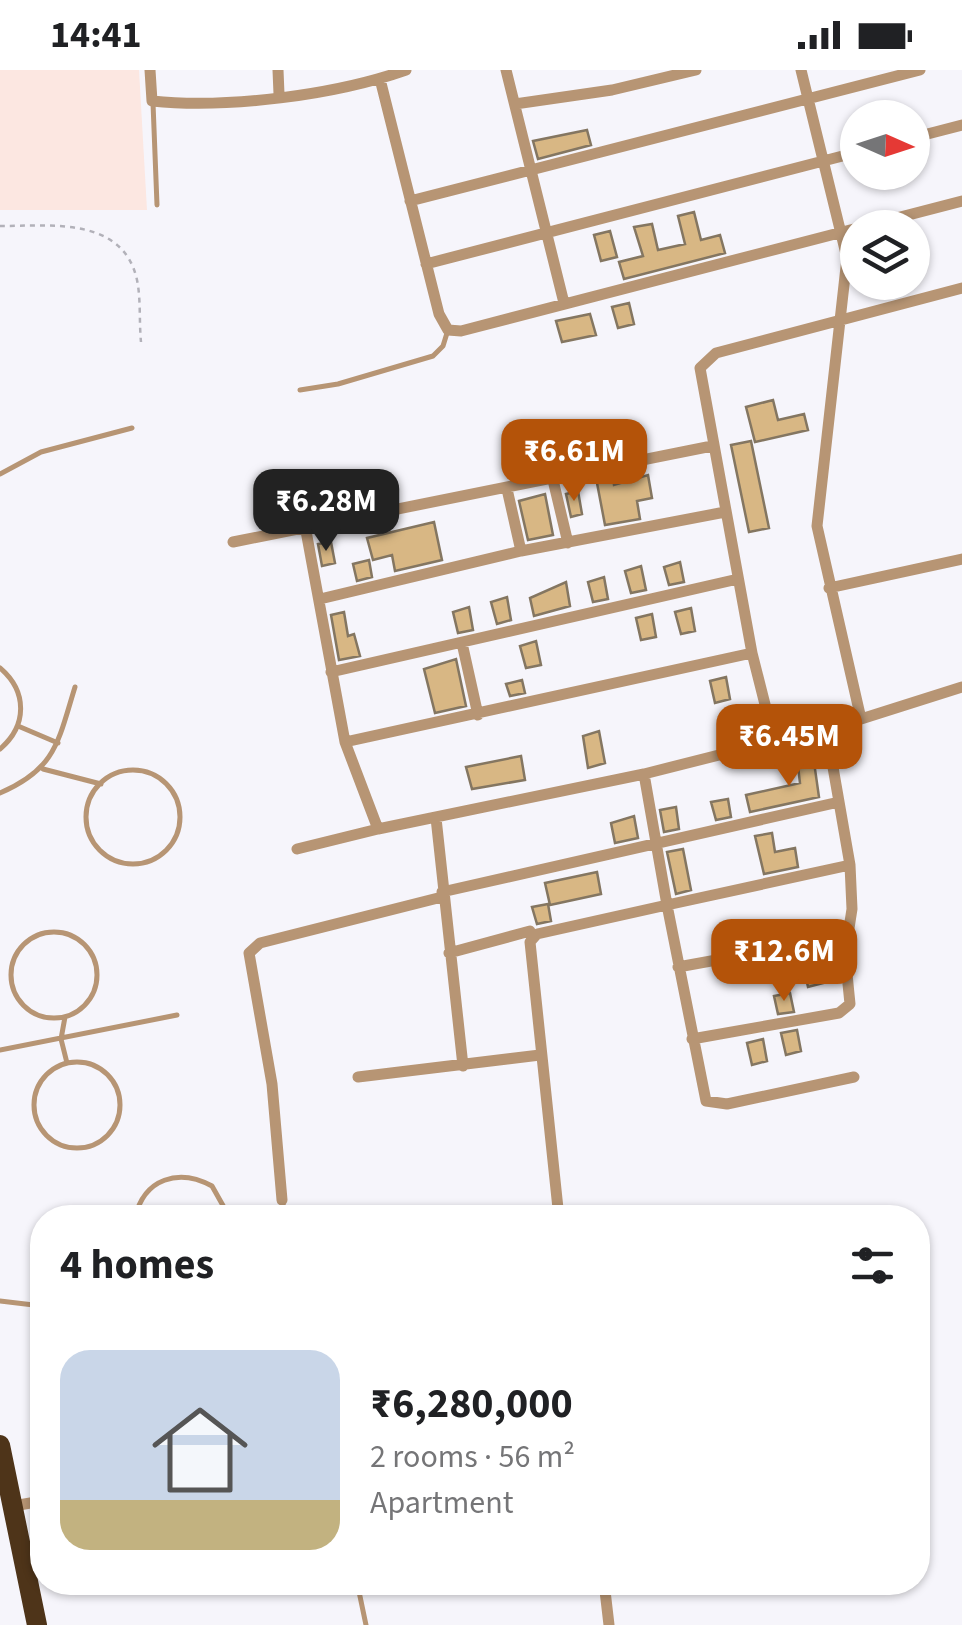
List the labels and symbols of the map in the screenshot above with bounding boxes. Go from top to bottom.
north arrow [840,100,930,190]
pin: ₹6.61M [493,419,655,504]
pin: ₹6.28M [245,469,407,554]
pin: ₹6.45M [708,704,870,789]
pin: ₹12.6M [703,919,865,1004]

